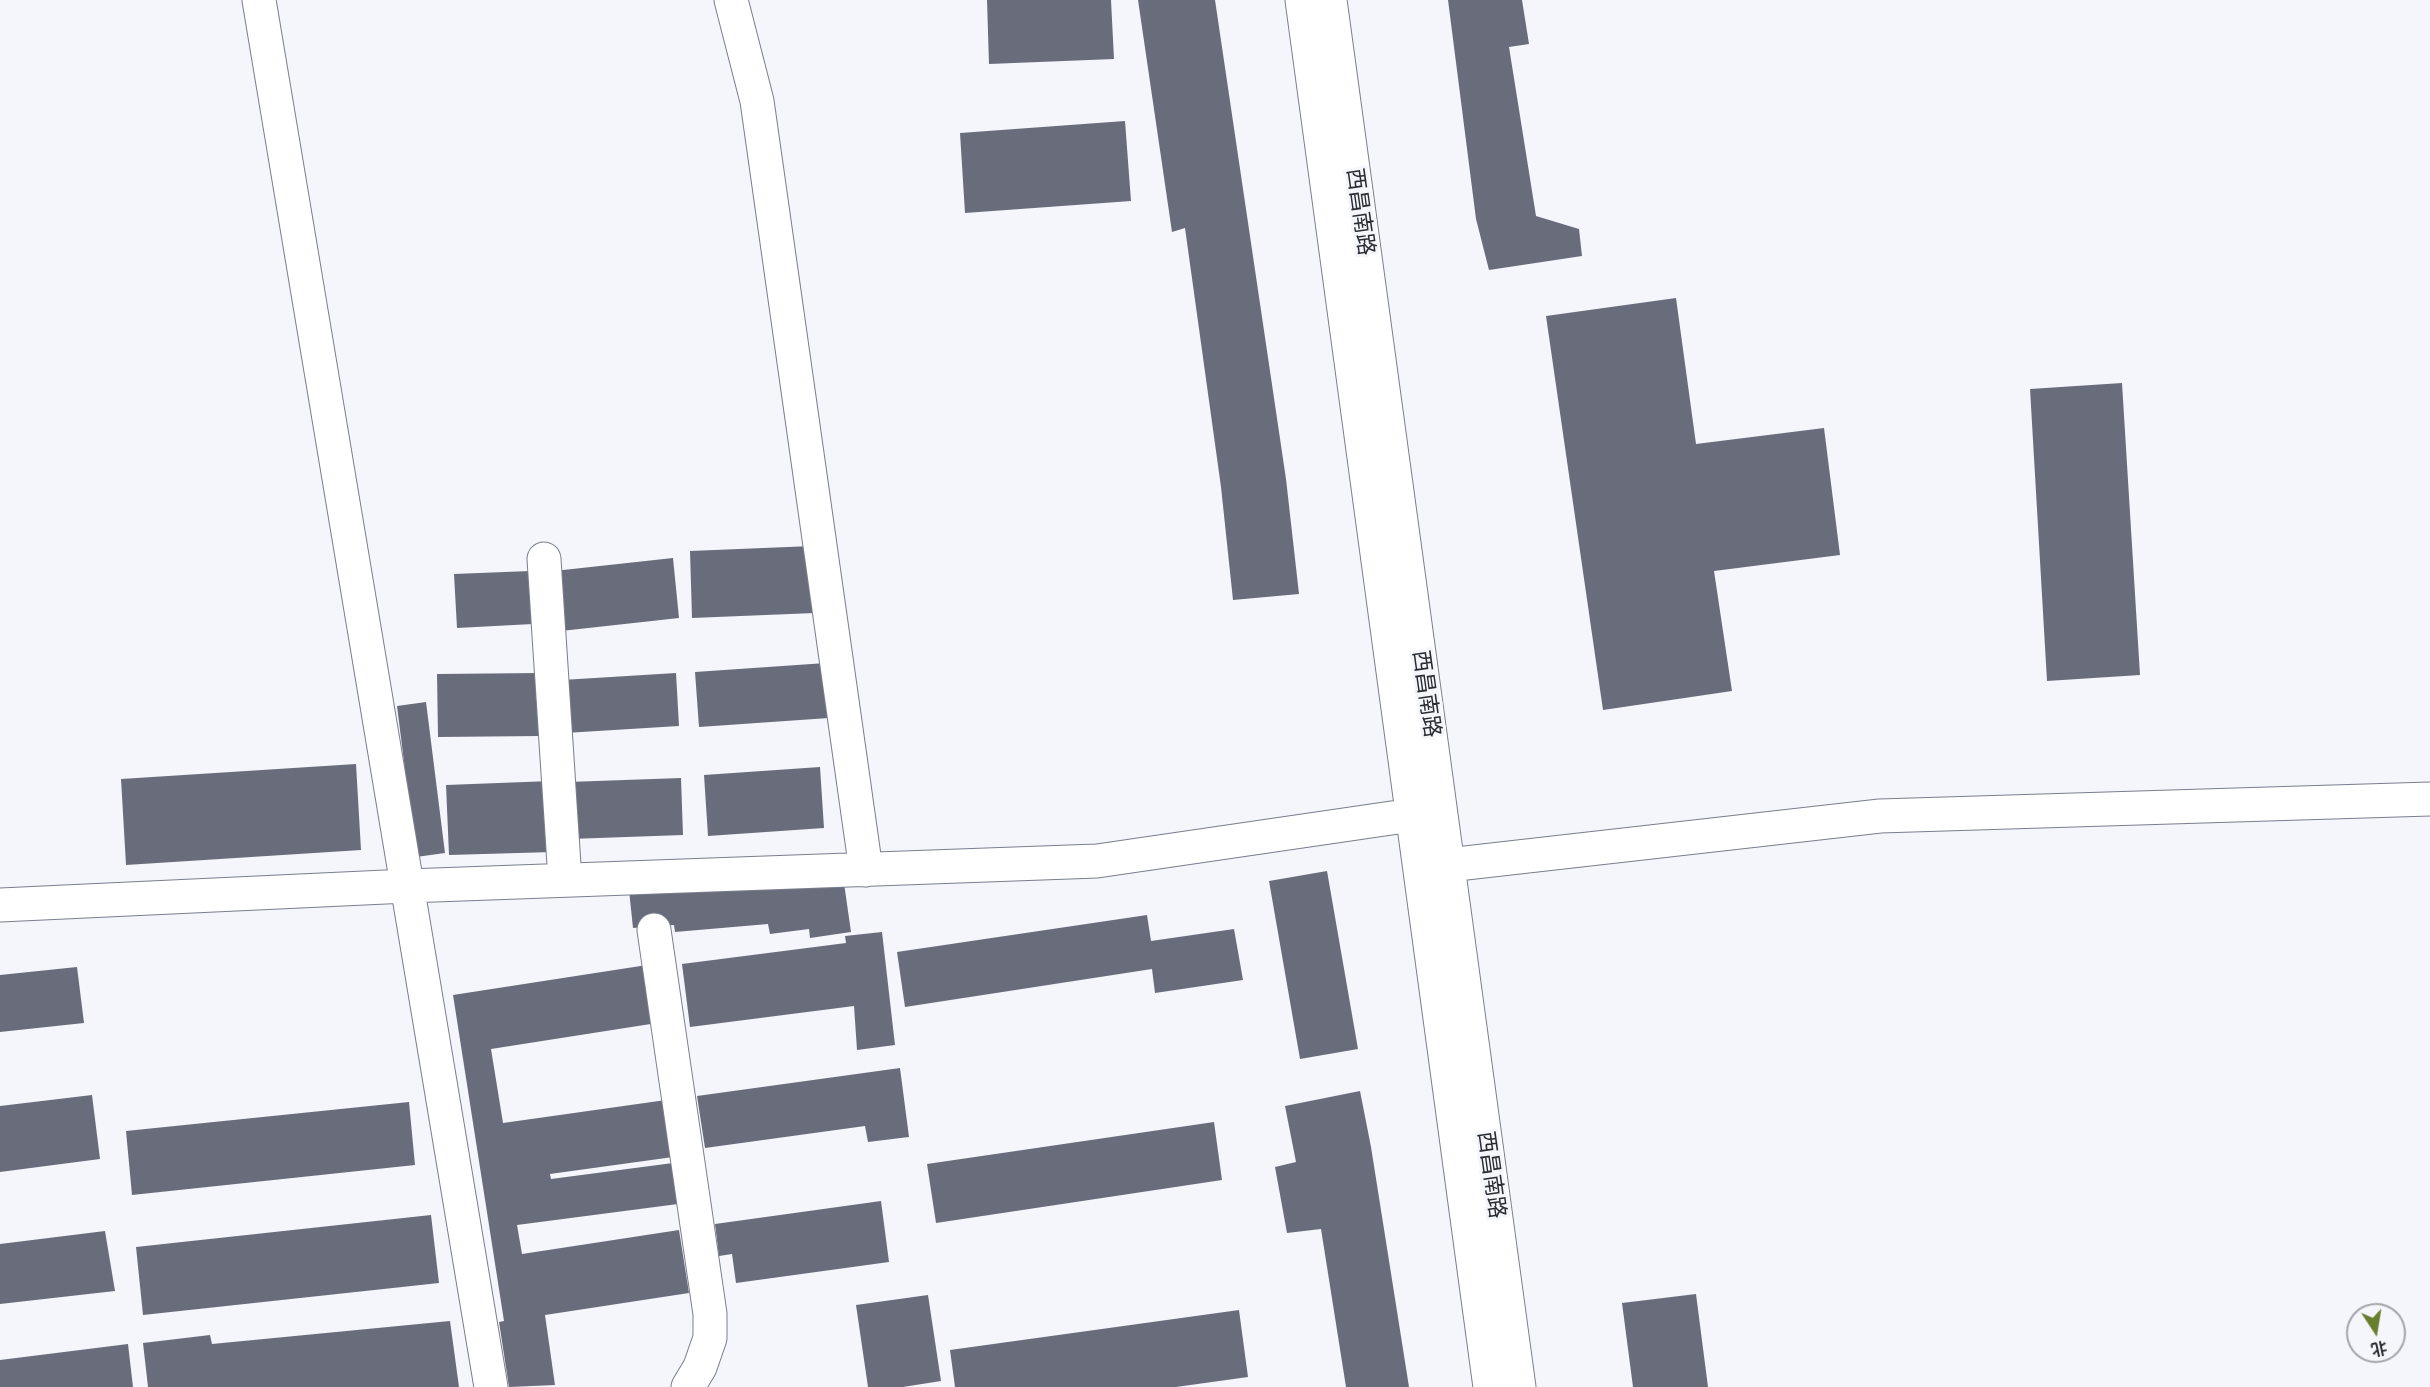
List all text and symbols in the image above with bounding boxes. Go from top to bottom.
street label: 西昌南路 [1340,167,1378,257]
street label: 西昌南路 [1406,649,1444,739]
street label: 西昌南路 [1471,1130,1509,1220]
north arrow [2346,1303,2406,1363]
text: 北 [2369,1335,2390,1362]

